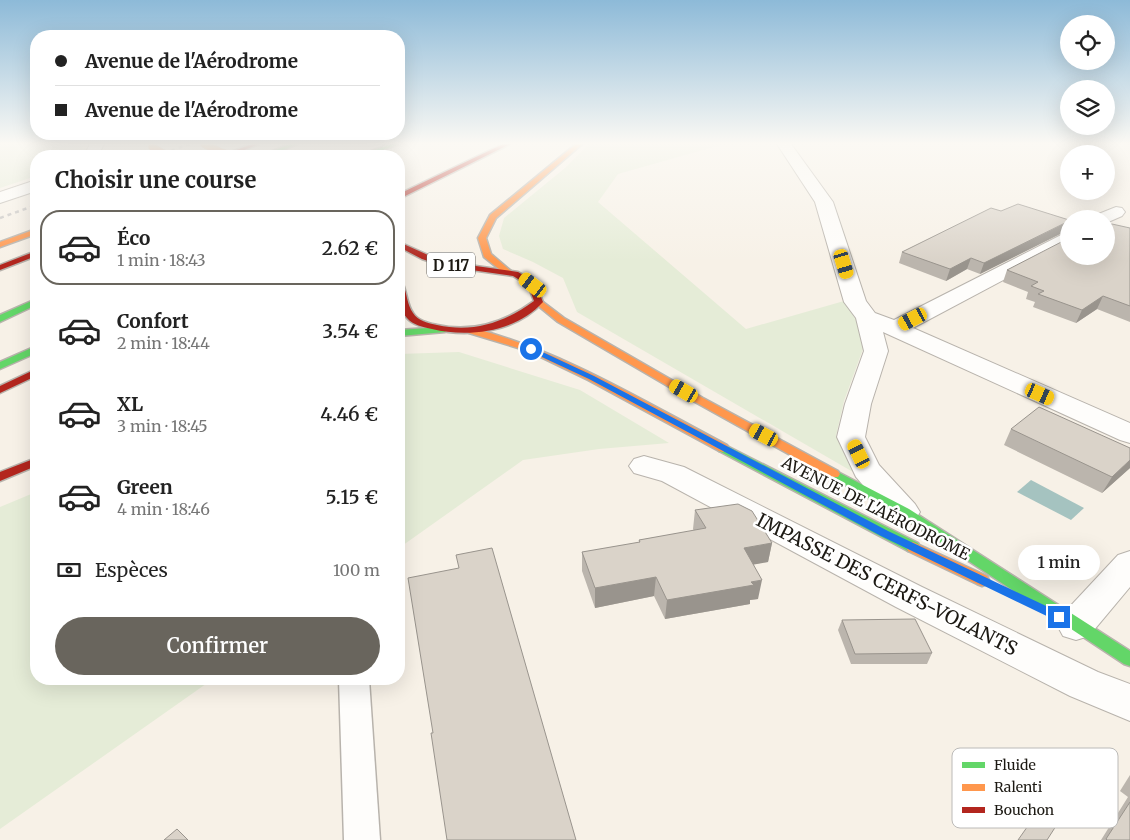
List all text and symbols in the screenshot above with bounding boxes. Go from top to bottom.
map controls [1060,15,1115,265]
button: locate [1060,15,1115,70]
text: Avenue de l'Aérodrome [85,49,298,73]
button: layers [1060,80,1115,135]
text: Avenue de l'Aérodrome [85,98,298,122]
button: + [1060,145,1115,200]
text: Choisir une course [55,166,256,194]
button: − [1060,210,1115,265]
icon: car [57,225,102,270]
text: Éco [117,226,150,250]
text: 2.62 € [322,236,378,260]
car [832,247,855,281]
text: 1 min · 18:43 [117,250,206,270]
road number: D 117 [427,252,475,278]
car [516,270,549,300]
car [896,305,929,333]
icon: car [57,308,102,353]
text: Confort [117,309,189,333]
text: 3.54 € [322,319,378,343]
text: 2 min · 18:44 [117,333,210,353]
route start [520,338,542,360]
car [667,377,700,405]
car [1023,381,1056,407]
icon: car [57,391,102,436]
text: XL [117,392,143,416]
text: 4.46 € [320,402,378,426]
text: 3 min · 18:45 [117,416,208,436]
car [747,421,780,449]
car [845,437,872,471]
street label: AVENUE DE L'AÉRODROME [778,451,974,565]
icon: car [57,474,102,519]
text: Green [117,475,173,499]
text: 5.15 € [326,485,378,509]
text: 4 min · 18:46 [117,499,210,519]
street label: IMPASSE DES CERFS-VOLANTS [752,507,1022,661]
callout: 1 min [1018,544,1100,580]
text: 1 min [1037,552,1081,572]
icon: cash [55,556,83,584]
text: Espèces [95,558,168,582]
text: 100 m [333,560,380,580]
route end [1048,606,1070,628]
button: Confirmer [55,617,380,675]
legend [952,748,1118,828]
text: Fluide [994,756,1036,774]
text: Ralenti [994,778,1043,796]
text: Bouchon [994,801,1054,819]

